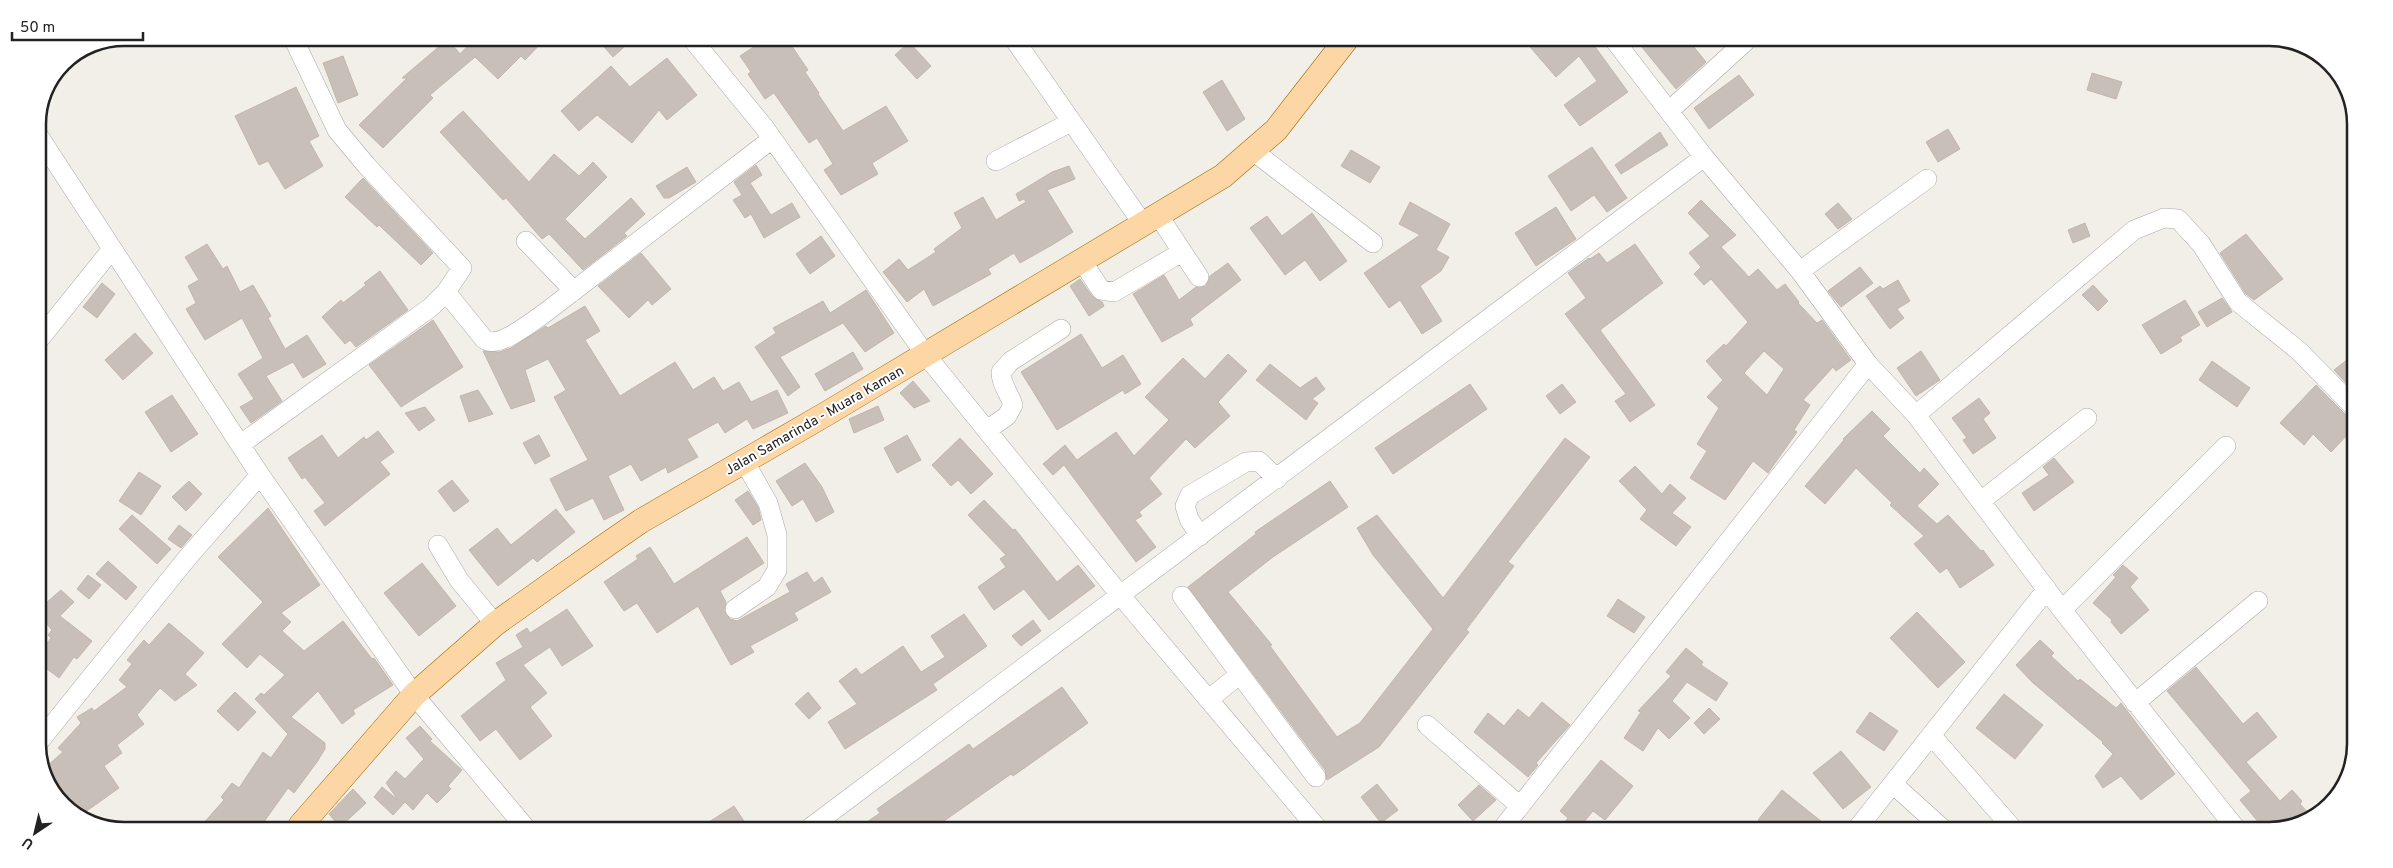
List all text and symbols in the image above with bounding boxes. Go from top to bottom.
scale bar [12,10,144,42]
text: 50 m [20,19,55,38]
street label: Jalan Samarinda - Muara Kaman [722,363,907,480]
north arrow [10,808,60,858]
text: U [19,833,37,852]

